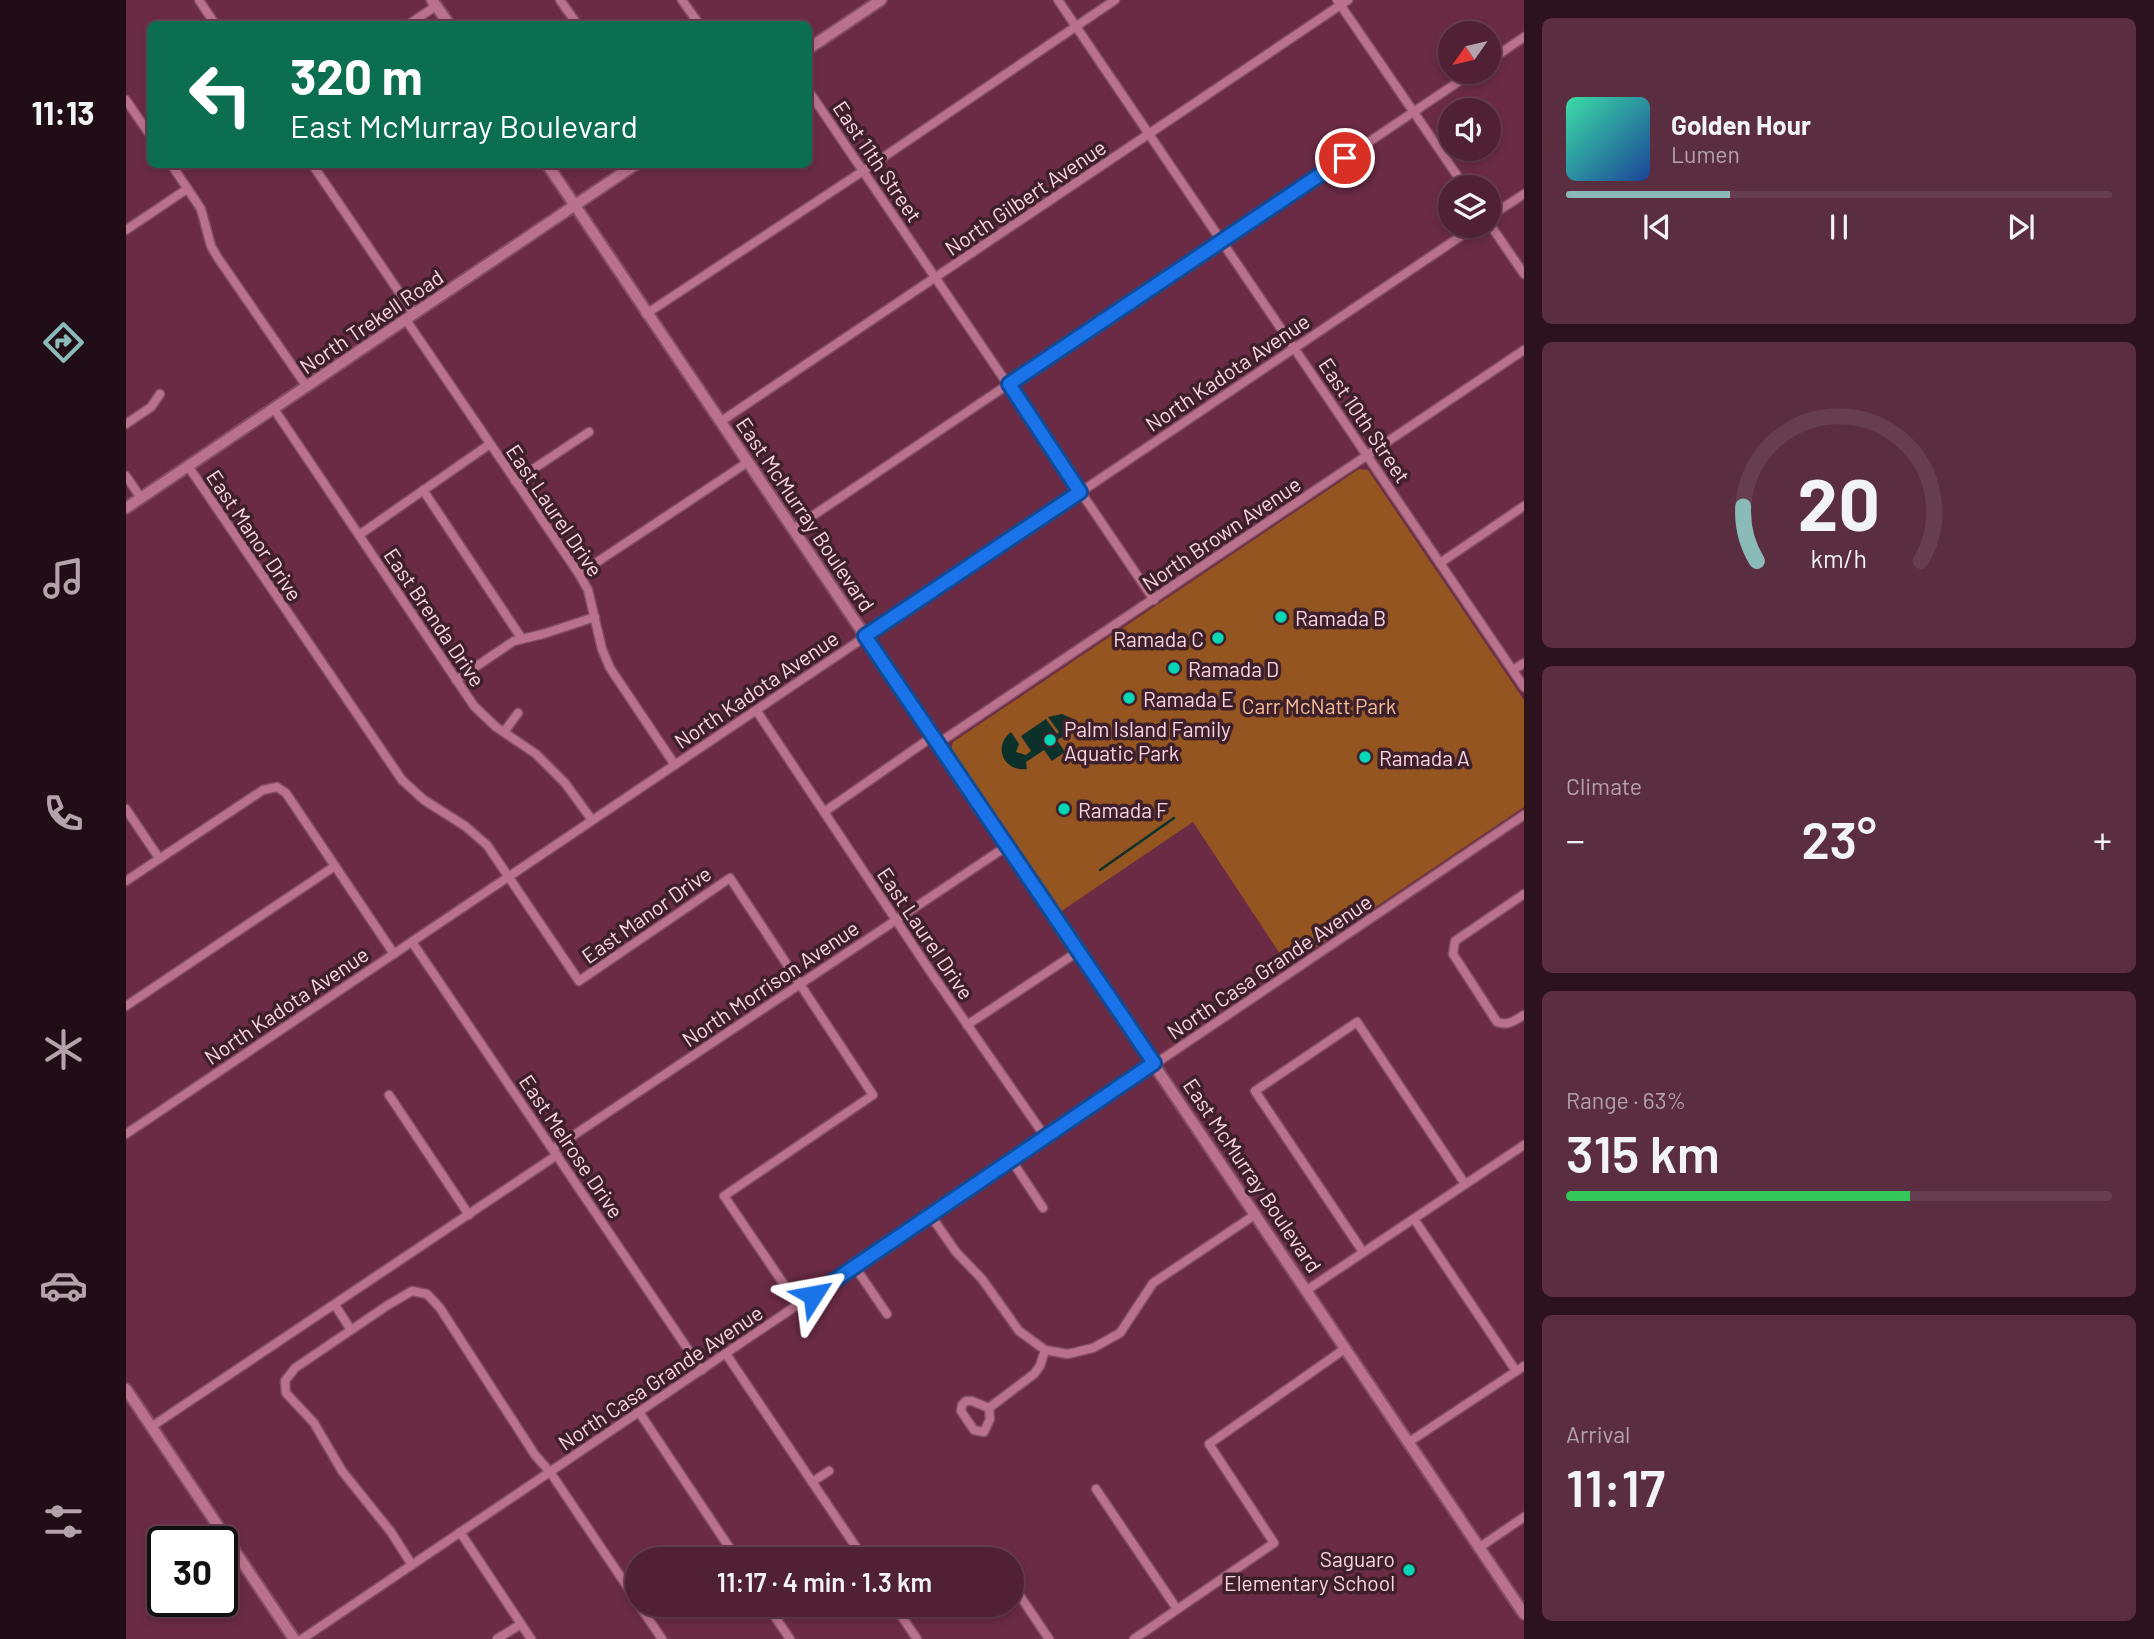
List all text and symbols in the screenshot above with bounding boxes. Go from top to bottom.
north arrow [1438,21,1502,84]
map controls [1438,21,1501,238]
text: 320 m [290,46,423,105]
icon: left [175,49,266,140]
text: 11:13 [31,93,95,131]
street label: East 11th Street [828,96,928,226]
button: sound [1438,98,1501,161]
text: East McMurray Boulevard [290,106,638,144]
text: Golden Hour [1671,109,1811,140]
pin [1315,128,1375,188]
street label: North Gilbert Avenue [940,134,1110,260]
icon: arrive [1326,139,1364,177]
text: Lumen [1671,140,1740,168]
button: layers [1438,175,1501,238]
icon: previous [1638,208,1676,246]
icon: pause [1820,208,1858,246]
icon: next [2002,208,2040,246]
street label: North Trekell Road [294,264,448,378]
street label: North Kadota Avenue [1140,308,1314,436]
icon: directions [39,318,88,367]
street label: East 10th Street [1314,353,1416,487]
street label: East McMurray Boulevard [732,412,880,616]
street label: East Laurel Drive [502,439,608,581]
text: 20 [1798,459,1880,547]
street label: East Manor Drive [202,465,308,605]
street label: North Brown Avenue [1137,471,1305,595]
street label: East Brenda Drive [379,543,491,691]
text: km/h [1811,543,1867,573]
icon: music [39,554,88,603]
place label: Ramada B [1295,605,1386,630]
marker: Ramada B [1273,609,1289,625]
street label: North Kadota Avenue [669,625,843,753]
place label: Ramada C [1113,626,1204,651]
marker: Ramada C [1210,630,1226,646]
place label: Ramada D [1188,656,1279,681]
marker: Ramada D [1166,660,1182,676]
place label: Ramada E [1143,686,1234,711]
marker: Ramada E [1121,690,1137,706]
park label: Carr McNatt Park [1242,693,1396,718]
place label: Palm Island Family Aquatic Park [1064,716,1231,765]
marker: Palm Island Family Aquatic Park [1042,732,1058,748]
place label: Ramada A [1379,745,1470,770]
marker: Ramada A [1357,749,1373,765]
text: Climate [1566,772,1642,800]
icon: phone [39,789,88,838]
place label: Ramada F [1078,797,1168,822]
marker: Ramada F [1056,801,1072,817]
text: 23° [1801,807,1877,869]
text: − [1566,816,1585,862]
text: + [2093,816,2112,862]
street label: East Manor Drive [576,860,716,968]
street label: East Laurel Drive [873,862,979,1004]
street label: North Casa Grande Avenue [1162,888,1376,1044]
street label: North Morrison Avenue [677,915,863,1051]
street label: North Kadota Avenue [199,941,373,1069]
icon: climate [39,1025,88,1074]
street label: East Melrose Drive [515,1070,629,1222]
street label: East McMurray Boulevard [1179,1073,1327,1277]
text: Range · 63% [1566,1086,1686,1114]
text: 315 km [1566,1121,1720,1183]
position arrow [776,1258,850,1332]
icon: car [39,1261,88,1310]
street label: North Casa Grande Avenue [553,1299,767,1455]
text: Arrival [1566,1420,1630,1448]
text: 11:17 [1566,1455,1665,1517]
icon: filters [39,1497,88,1546]
speed limit sign: 30 [147,1526,238,1617]
place label: Saguaro Elementary School [1224,1546,1395,1595]
marker: Saguaro Elementary School [1401,1562,1417,1578]
text: 11:17 · 4 min · 1.3 km [717,1566,932,1597]

